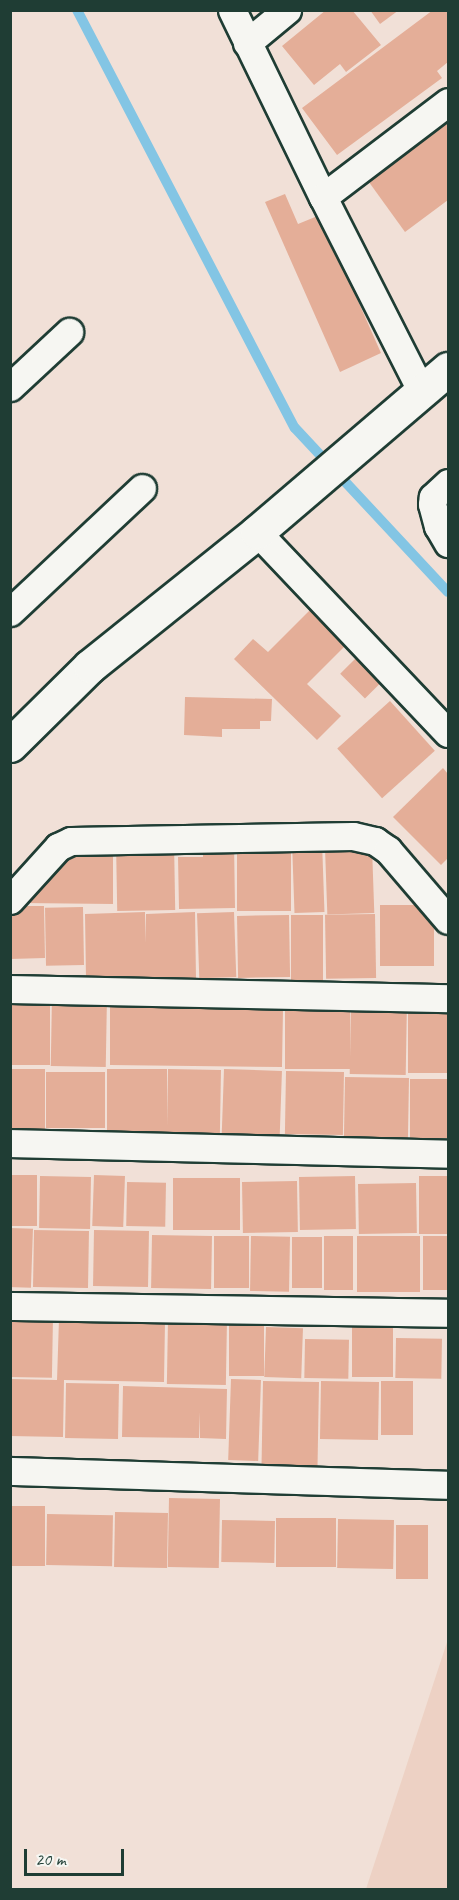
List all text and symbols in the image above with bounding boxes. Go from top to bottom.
scale bar [27,1837,128,1875]
text: 20 m [35,1848,66,1870]

